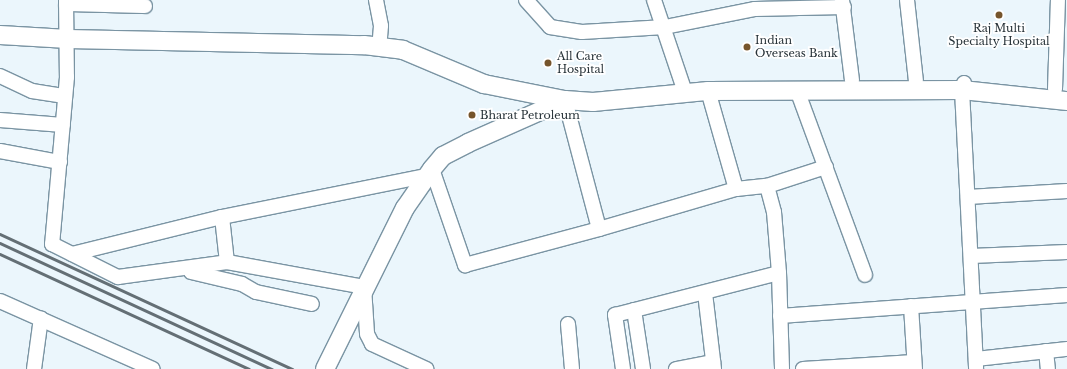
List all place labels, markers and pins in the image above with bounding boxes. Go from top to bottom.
marker: Raj Multi Specialty Hospital [993,9,1005,21]
place label: Raj Multi Specialty Hospital [948,22,1050,48]
place label: Indian Overseas Bank [755,34,838,60]
marker: Indian Overseas Bank [742,42,752,52]
place label: All Care Hospital [557,50,604,76]
marker: All Care Hospital [542,57,554,69]
place label: Bharat Petroleum [480,108,580,122]
marker: Bharat Petroleum [467,110,477,120]

